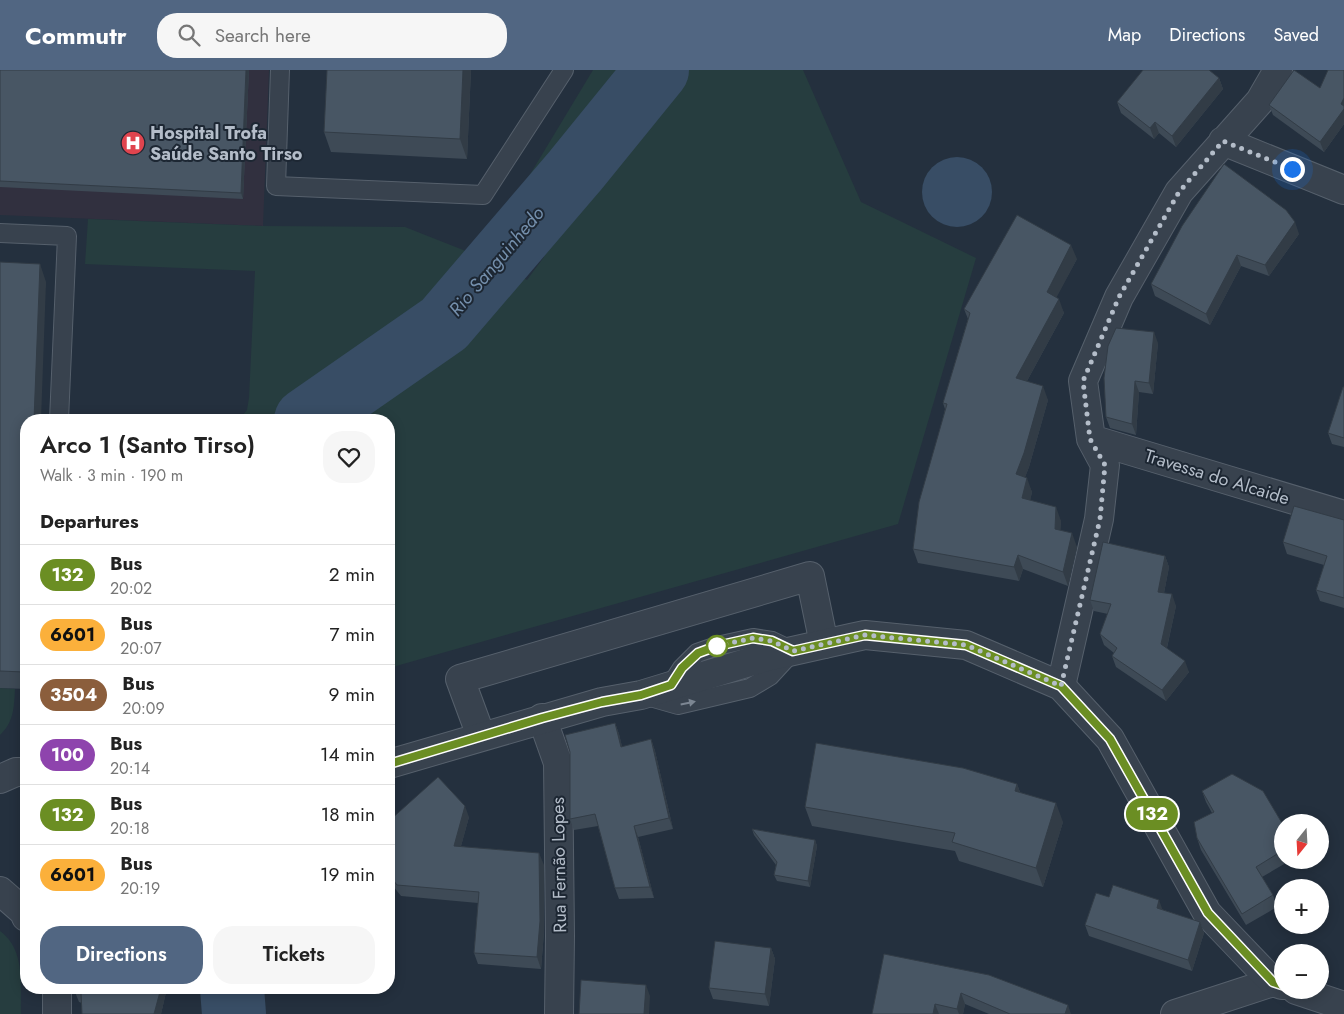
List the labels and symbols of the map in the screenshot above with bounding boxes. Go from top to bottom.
place label: Hospital Trofa Saúde Santo Tirso [150,120,303,167]
hospital icon: Hospital Trofa Saúde Santo Tirso [120,130,146,156]
your location [1280,157,1305,182]
water label: Rio Sanguinhedo [442,201,550,322]
street label: Travessa do Alcaide [1141,443,1293,511]
unlabelled marker [706,635,728,657]
one-way arrow [680,699,695,707]
street label: Rua Fernão Lopes [545,797,573,933]
line badge: 132 [1123,798,1181,830]
north arrow [1274,814,1329,869]

